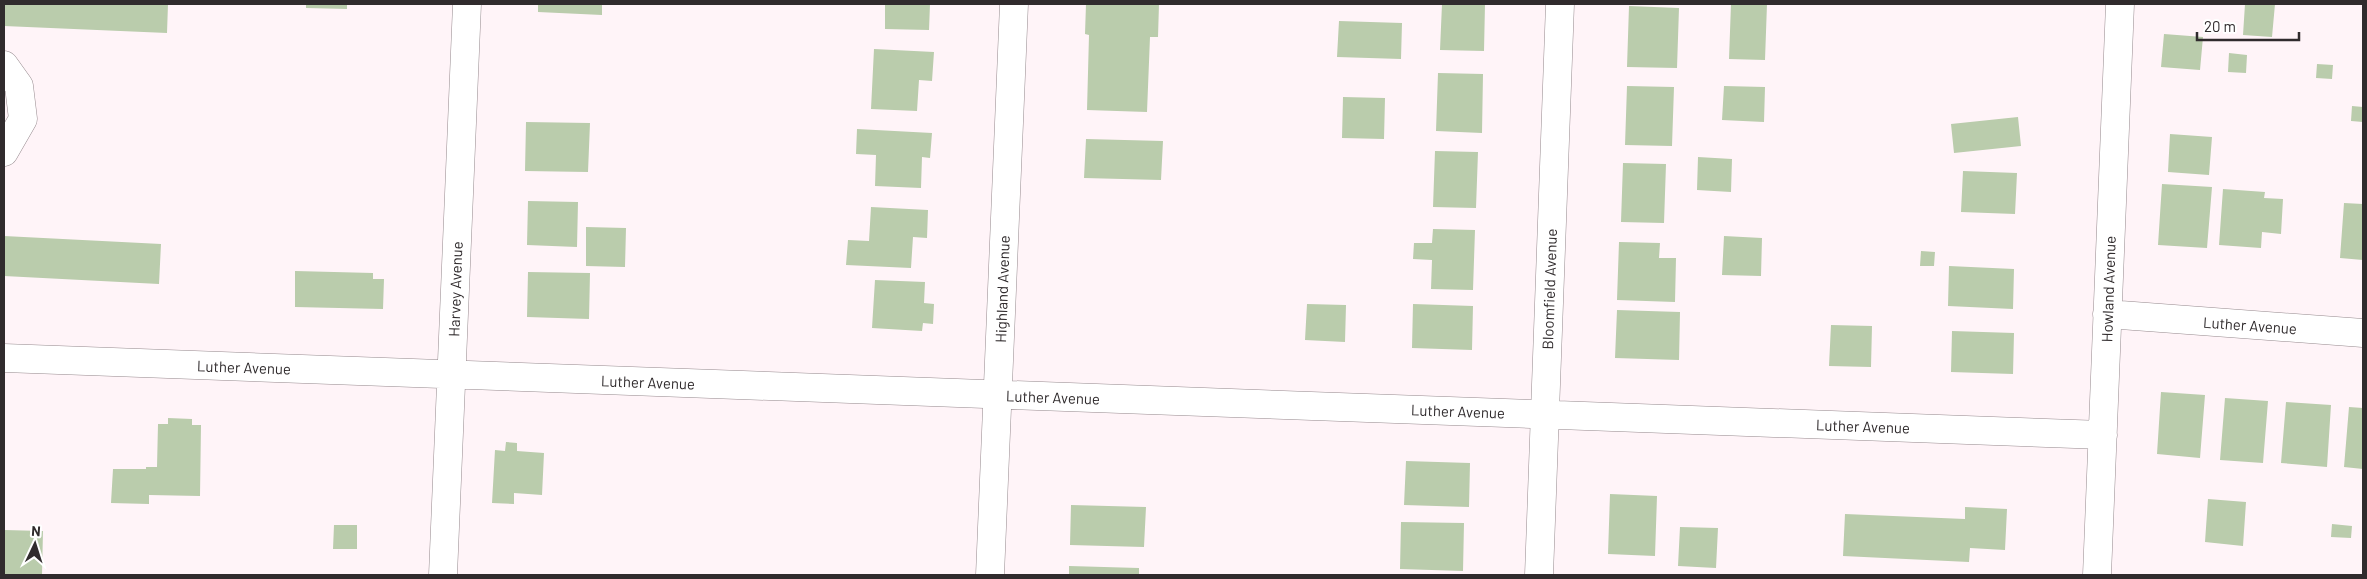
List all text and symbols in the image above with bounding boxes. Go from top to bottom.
scale bar [2197,10,2300,42]
text: 20 m [2204,17,2236,35]
street label: Bloomfield Avenue [1538,228,1560,350]
street label: Highland Avenue [991,235,1013,343]
street label: Howland Avenue [2097,235,2119,343]
street label: Harvey Avenue [444,241,466,337]
street label: Luther Avenue [2202,313,2298,337]
street label: Luther Avenue [197,356,291,378]
street label: Luther Avenue [601,371,695,393]
street label: Luther Avenue [1006,386,1100,408]
street label: Luther Avenue [1411,400,1505,422]
street label: Luther Avenue [1816,415,1910,437]
north arrow [10,519,60,569]
text: N [31,522,41,539]

